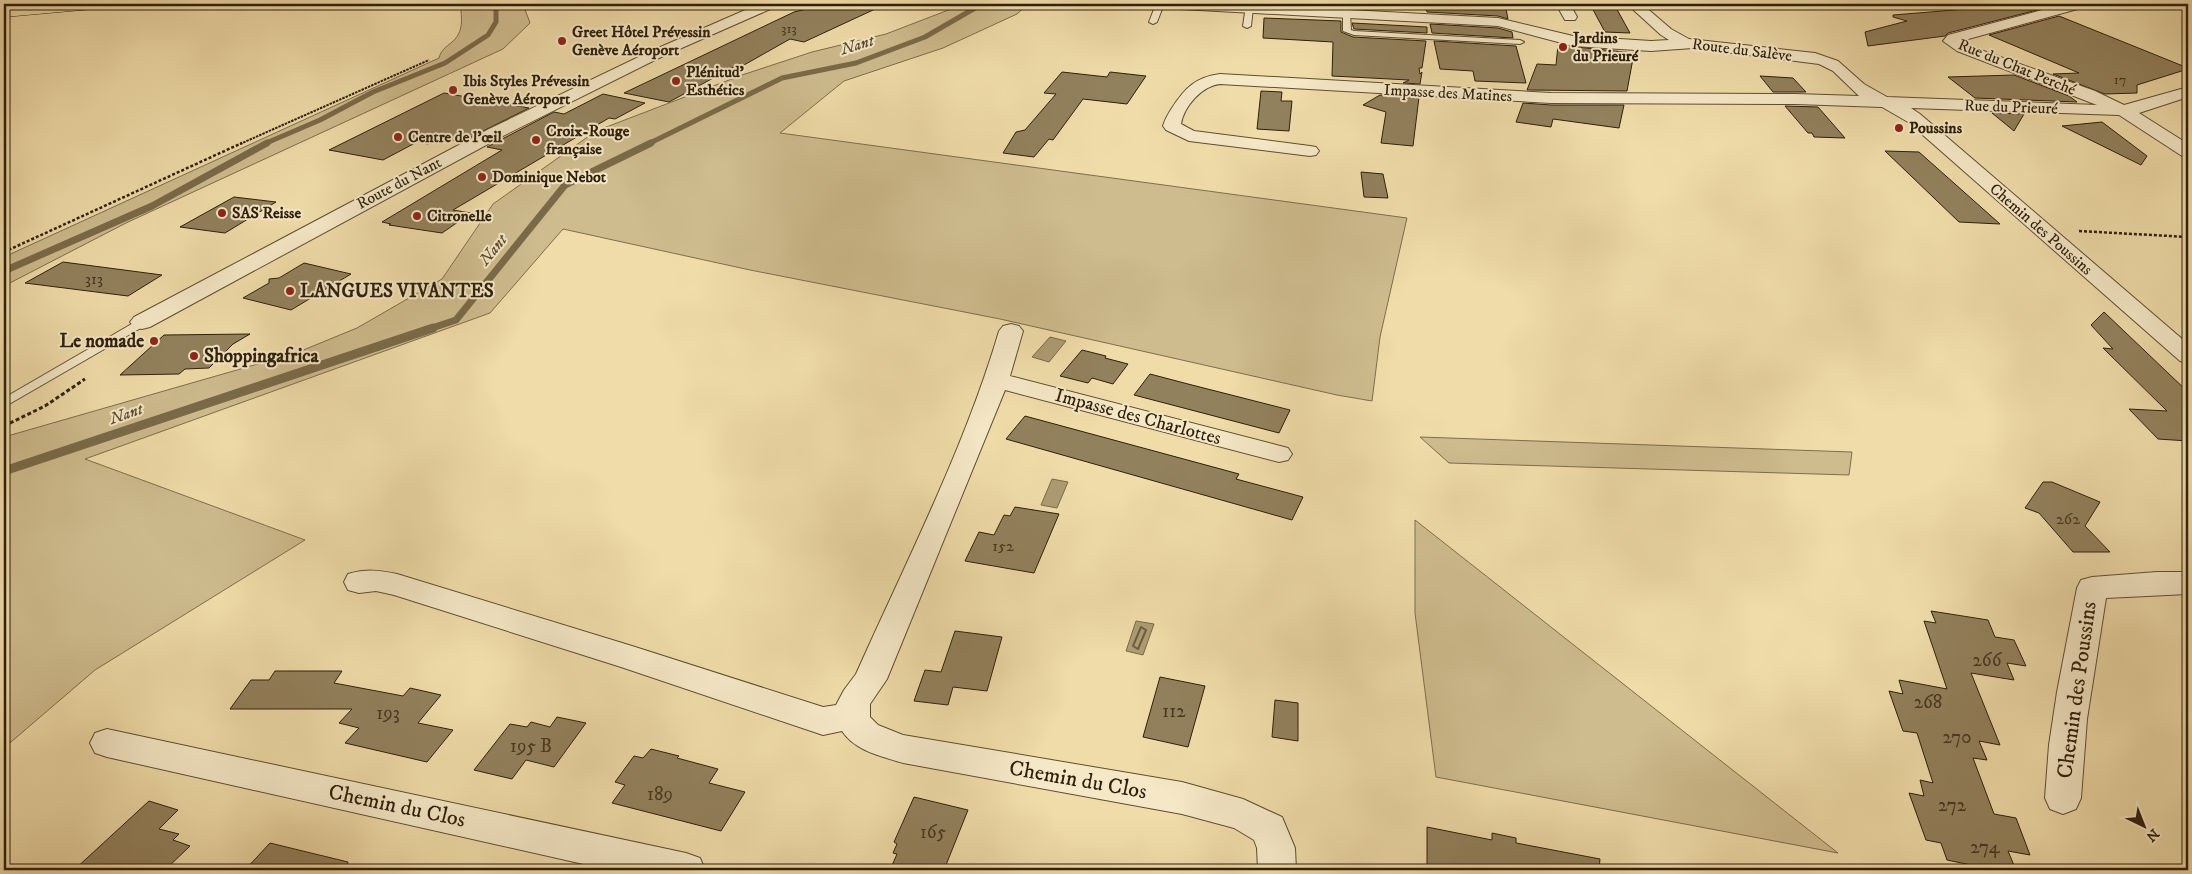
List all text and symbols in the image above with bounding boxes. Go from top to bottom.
house number: 313 [781,20,797,38]
place label: Greet Hôtel Prévessin Genève Aéroport [572,22,711,60]
place label: Jardins du Prieuré [1571,28,1639,66]
water label: Nant [837,30,877,60]
street label: Route du Salève [1691,34,1794,66]
street label: Rue du Chat Perché [1955,34,2079,100]
marker: Greet Hôtel Prévessin Genève Aéroport [556,35,568,47]
marker: Jardins du Prieuré [1557,41,1569,53]
place label: Plénitud' Esthétics [686,62,745,100]
place label: Ibis Styles Prévessin Genève Aéroport [463,71,590,109]
house number: 17 [2114,71,2126,89]
marker: Plénitud' Esthétics [670,75,682,87]
street label: Impasse des Matines [1383,80,1513,106]
marker: Ibis Styles Prévessin Genève Aéroport [447,84,459,96]
street label: Rue du Prieuré [1964,95,2059,119]
place label: Poussins [1909,118,1963,138]
place label: Croix-Rouge française [545,121,630,159]
marker: Poussins [1893,122,1905,134]
place label: Centre de l'œil [408,127,503,147]
marker: Centre de l'œil [392,131,404,143]
marker: Croix-Rouge française [530,134,542,146]
street label: Route du Nant [353,152,445,214]
place label: Dominique Nebot [492,167,607,188]
marker: Dominique Nebot [476,171,488,183]
street label: Chemin des Poussins [1985,179,2097,279]
place label: SAS Reisse [232,203,301,223]
place label: Citronelle [427,206,492,226]
marker: SAS Reisse [216,207,228,219]
marker: Citronelle [411,210,423,222]
water label: Nant [474,230,512,270]
house number: 313 [85,269,103,289]
place label: LANGUES VIVANTES [300,280,494,303]
marker: LANGUES VIVANTES [284,285,296,297]
place label: Le nomade [60,330,144,353]
marker: Le nomade [148,335,160,347]
place label: Shoppingafrica [204,345,320,368]
marker: Shoppingafrica [188,350,200,362]
street label: Impasse des Charlottes [1052,384,1224,450]
water label: Nant [106,399,146,429]
house number: 262 [2056,509,2080,529]
house number: 152 [992,536,1014,556]
street label: Chemin des Poussins [2051,600,2103,780]
house number: 266 [1972,649,2003,672]
house number: 268 [1914,691,1942,714]
house number: 112 [1162,700,1186,723]
house number: 193 [376,702,400,725]
house number: 270 [1942,726,1972,749]
house number: 195 B [510,735,552,758]
street label: Chemin du Clos [1007,755,1149,805]
street label: Chemin du Clos [326,778,468,834]
house number: 189 [647,783,673,806]
house number: 272 [1938,794,1967,817]
north arrow [2120,802,2170,852]
house number: 165 [920,821,947,844]
text: N [2141,824,2163,846]
house number: 274 [1970,836,2001,859]

